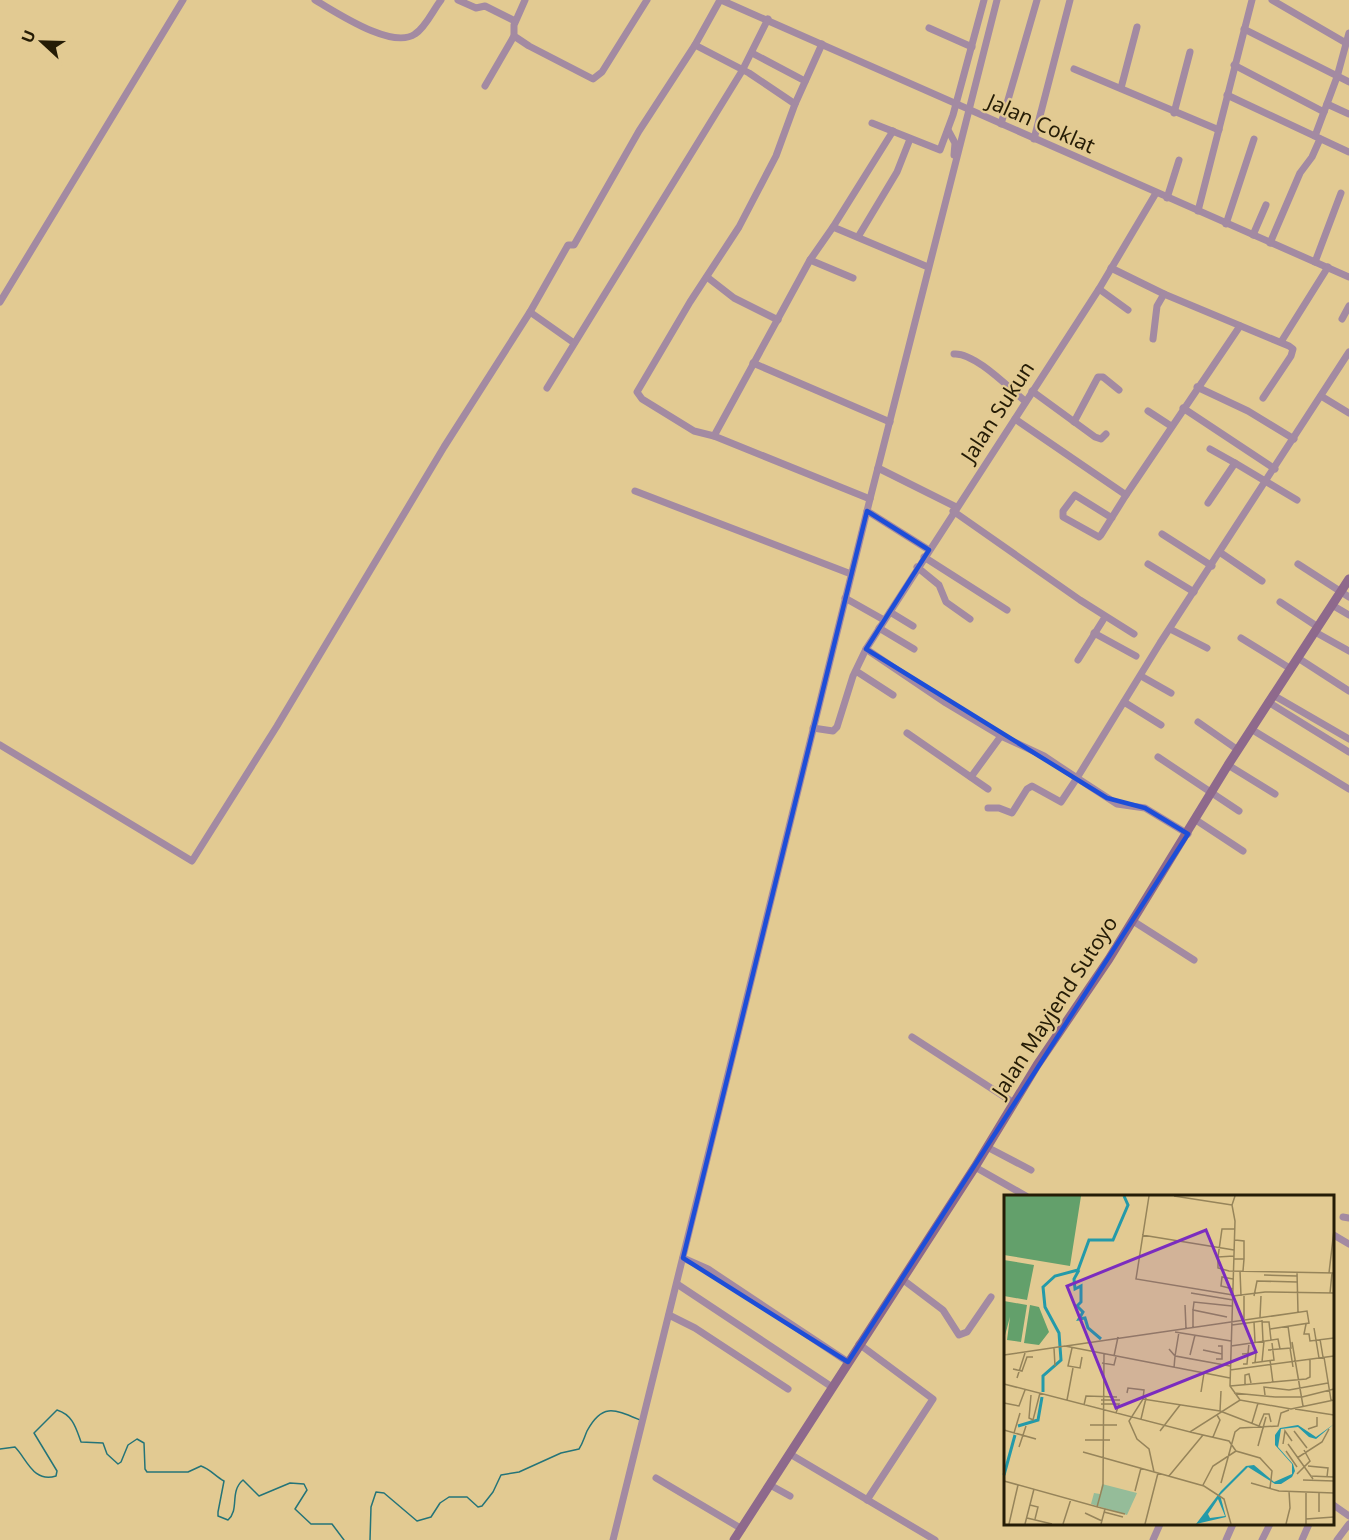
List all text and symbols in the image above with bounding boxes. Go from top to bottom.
north arrow [12,12,72,72]
text: U [16,27,41,46]
street label: Jalan Coklat [981,86,1100,159]
street label: Jalan Sukun [953,356,1040,469]
street label: Jalan Mayjend Sutoyo [984,910,1123,1104]
inset map [1004,1195,1334,1525]

